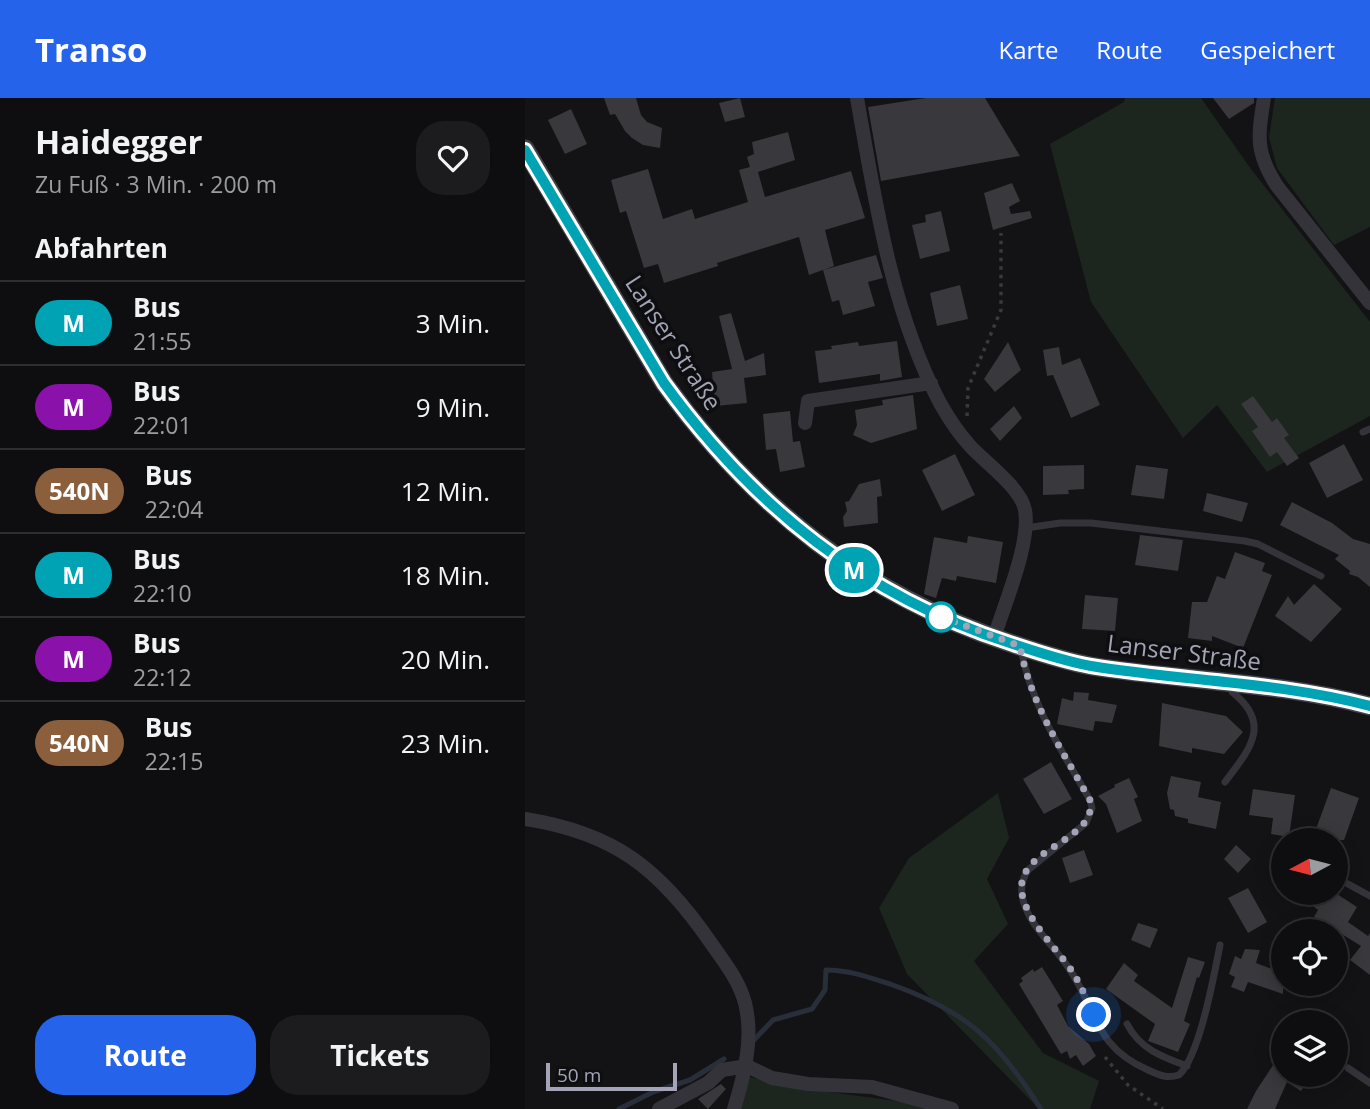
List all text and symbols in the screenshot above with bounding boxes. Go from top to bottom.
text: Transo [35,27,148,72]
text: Karte [998,33,1058,66]
text: Route [1096,33,1162,66]
text: Gespeichert [1200,33,1335,66]
text: Haidegger [35,119,202,164]
button: heart [416,121,490,195]
text: Zu Fuß · 3 Min. · 200 m [35,168,277,200]
text: Abfahrten [35,230,168,266]
street label: Lanser Straße [618,268,730,416]
text: Bus [133,289,180,325]
text: 3 Min. [416,305,490,341]
text: M [62,306,85,339]
text: 21:55 [133,325,192,357]
text: Bus [133,373,180,409]
text: 9 Min. [416,389,490,425]
text: M [62,390,85,423]
text: 22:01 [133,409,192,441]
text: Bus [145,457,192,493]
text: 12 Min. [401,473,490,509]
text: 540N [49,474,110,507]
text: 22:04 [145,493,203,525]
text: Bus [133,541,180,577]
line badge: M [831,547,877,593]
text: M [843,553,865,586]
text: 18 Min. [401,557,490,593]
text: M [62,558,85,591]
text: 22:10 [133,577,192,609]
unlabelled marker [926,602,956,632]
text: Bus [133,625,180,661]
street label: Lanser Straße [1105,626,1263,677]
text: 20 Min. [401,641,490,677]
text: M [62,642,85,675]
text: 22:12 [133,661,192,693]
text: Bus [145,709,192,745]
text: 23 Min. [401,725,490,761]
text: 540N [49,726,110,759]
text: 22:15 [145,745,203,777]
north arrow [1271,828,1347,905]
map controls [1271,828,1348,1087]
button: locate [1271,919,1348,996]
your location [1076,997,1111,1032]
button: layers [1271,1010,1348,1087]
button: Route [35,1015,256,1095]
button: Tickets [270,1015,490,1095]
scale bar [546,1060,677,1092]
text: 50 m [557,1062,601,1088]

